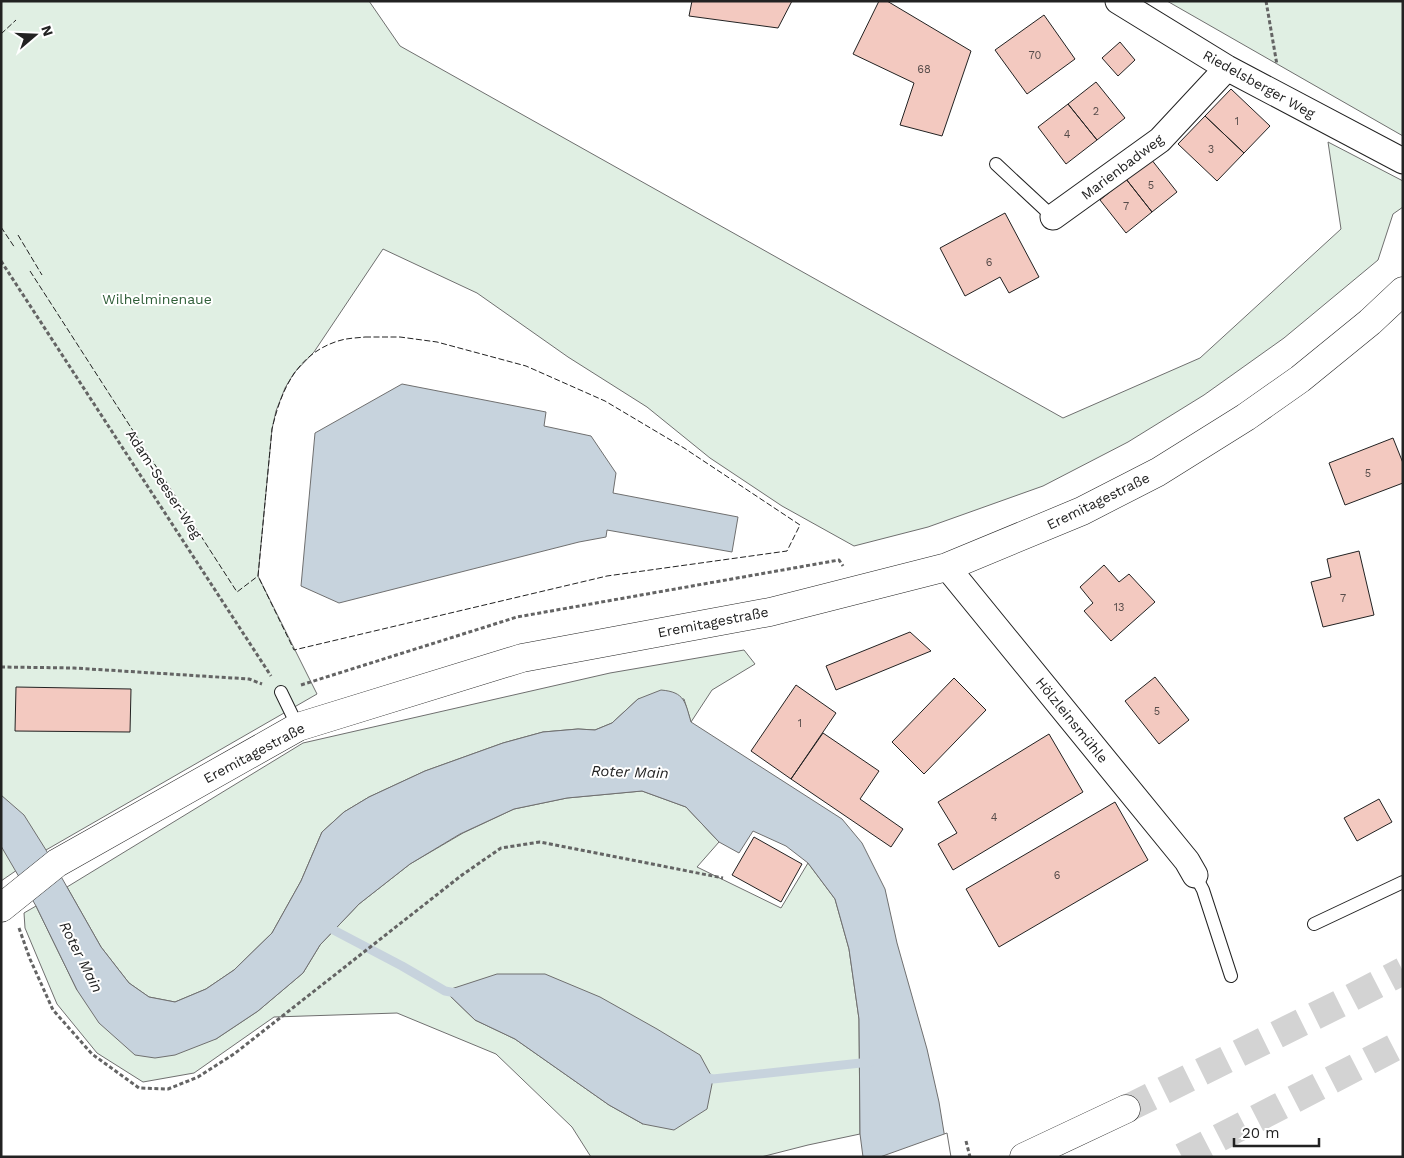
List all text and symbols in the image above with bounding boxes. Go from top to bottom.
north arrow [10,10,60,60]
text: N [38,23,57,38]
street label: Riedelsberger Weg [1200,47,1318,122]
house number: 70 [1029,49,1042,62]
house number: 68 [917,63,931,76]
house number: 2 [1093,105,1099,118]
house number: 1 [1235,115,1239,128]
house number: 4 [1064,128,1071,141]
street label: Marienbadweg [1078,131,1167,203]
house number: 3 [1208,143,1214,156]
house number: 5 [1148,179,1154,192]
house number: 7 [1123,200,1129,213]
house number: 6 [986,256,993,269]
park label: Wilhelminenaue [102,291,212,307]
street label: Adam-Seeser-Weg [123,427,205,542]
house number: 5 [1365,467,1371,480]
street label: Eremitagestraße [1044,469,1152,533]
house number: 7 [1340,592,1346,605]
house number: 13 [1114,601,1124,614]
street label: Eremitagestraße [656,603,770,641]
street label: Hölzleinsmühle [1033,674,1111,766]
house number: 5 [1154,705,1160,718]
house number: 1 [798,717,802,730]
street label: Eremitagestraße [201,720,307,786]
water label: Roter Main [591,762,669,782]
house number: 4 [991,811,998,824]
house number: 6 [1054,869,1061,882]
water label: Roter Main [55,918,107,996]
scale bar [1234,1116,1319,1148]
text: 20 m [1242,1124,1280,1142]

